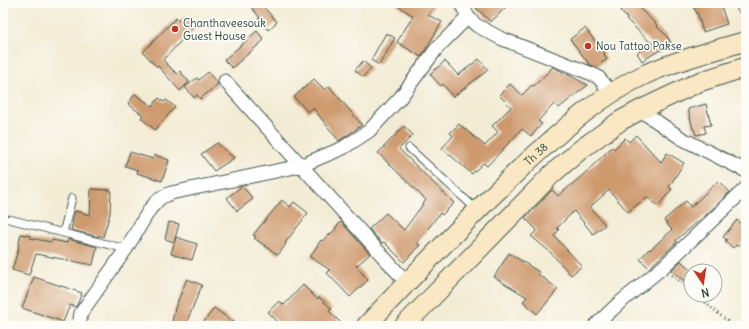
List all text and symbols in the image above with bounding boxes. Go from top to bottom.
place label: Chanthaveesouk Guest House [183,16,266,43]
marker: Chanthaveesouk Guest House [170,24,180,34]
place label: Nou Tattoo Pakse [596,39,682,53]
marker: Nou Tattoo Pakse [583,41,593,51]
street label: Th 38 [521,140,551,168]
north arrow [683,263,723,303]
text: N [700,285,711,300]

